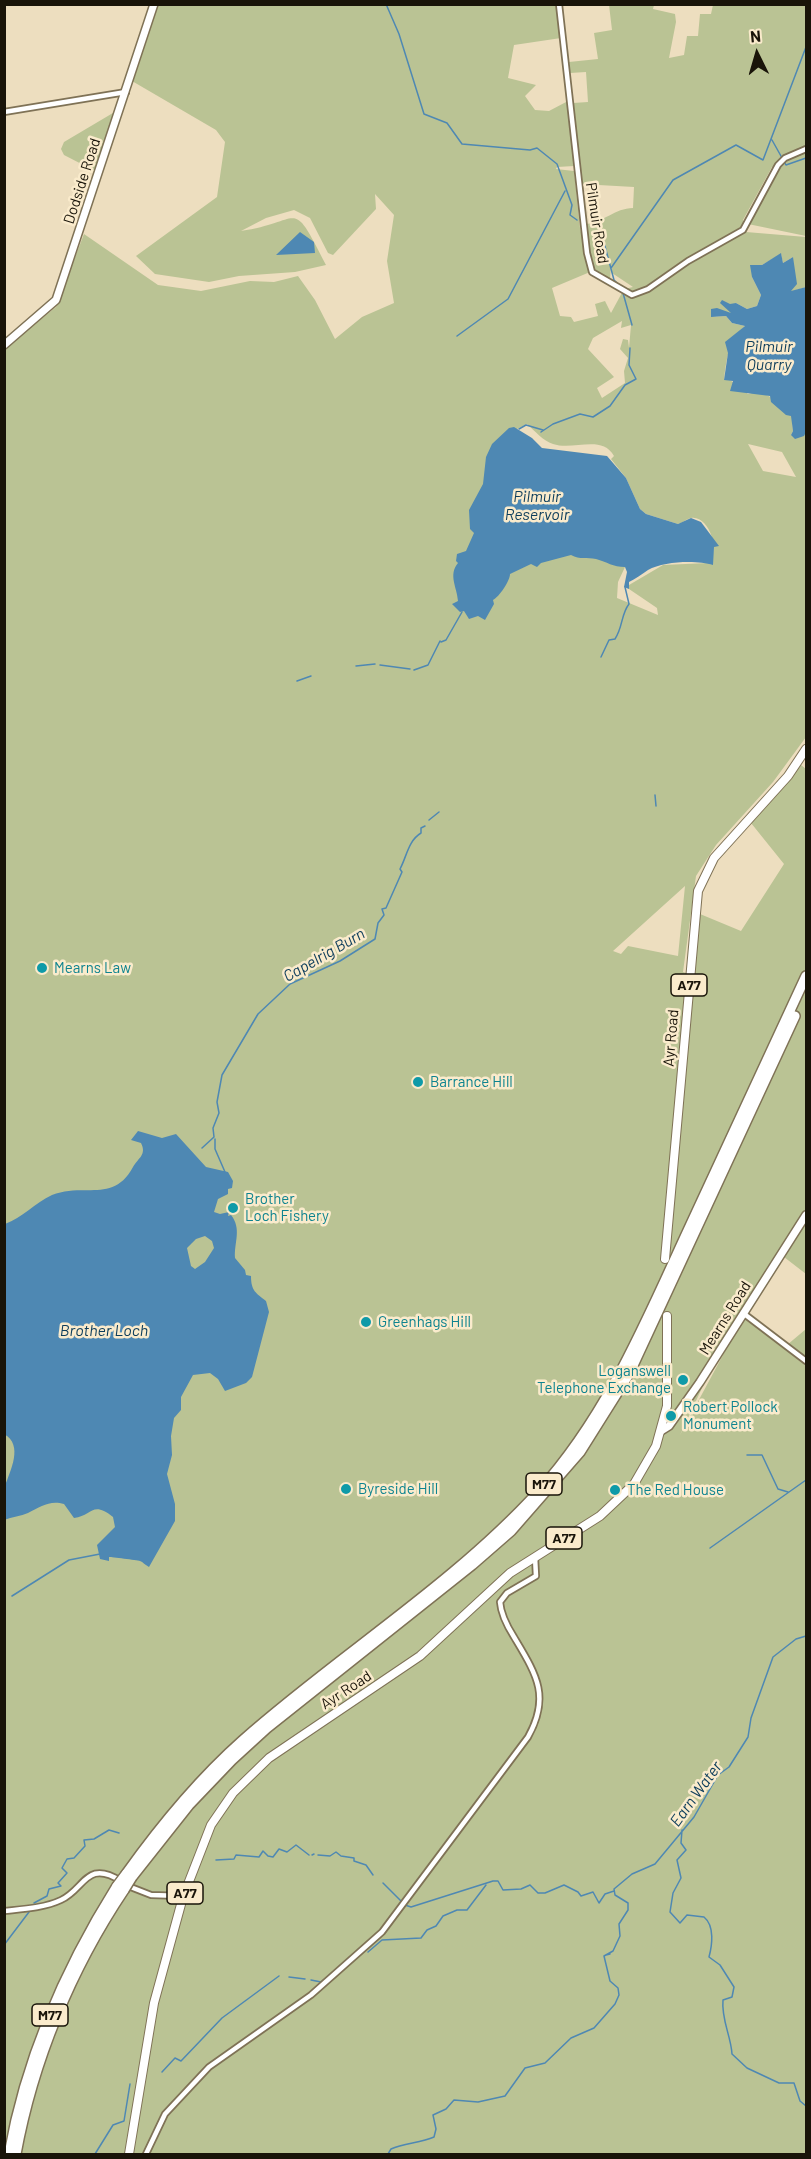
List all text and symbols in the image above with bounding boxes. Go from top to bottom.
north arrow [727,24,787,84]
text: N [749,26,762,45]
street label: Dodside Road [60,136,104,226]
street label: Pilmuir Road [582,181,612,265]
water label: Pilmuir Quarry [745,337,793,375]
water label: Pilmuir Reservoir [505,487,569,525]
water label: Capelrig Burn [280,924,368,986]
place label: Mearns Law [54,959,131,977]
marker: Mearns Law [35,961,49,975]
road number: A77 [671,974,707,996]
street label: Ayr Road [660,1009,682,1067]
place label: Barrance Hill [430,1073,513,1091]
marker: Barrance Hill [411,1075,425,1089]
place label: Brother Loch Fishery [245,1190,329,1225]
marker: Brother Loch Fishery [226,1201,240,1215]
street label: Mearns Road [695,1278,755,1358]
place label: Greenhags Hill [378,1313,471,1331]
marker: Greenhags Hill [359,1315,373,1329]
water label: Brother Loch [60,1321,148,1341]
place label: Loganswell Telephone Exchange [537,1362,671,1397]
marker: Loganswell Telephone Exchange [676,1373,690,1387]
place label: Robert Pollock Monument [683,1398,778,1433]
marker: Robert Pollock Monument [664,1409,678,1423]
road number: M77 [526,1473,562,1495]
place label: Byreside Hill [358,1480,438,1498]
place label: The Red House [627,1481,724,1499]
marker: Byreside Hill [339,1482,353,1496]
marker: The Red House [608,1483,622,1497]
road number: A77 [546,1527,582,1549]
street label: Ayr Road [317,1667,375,1713]
water label: Earn Water [666,1758,726,1830]
road number: A77 [167,1882,203,1904]
road number: M77 [32,2004,68,2026]

